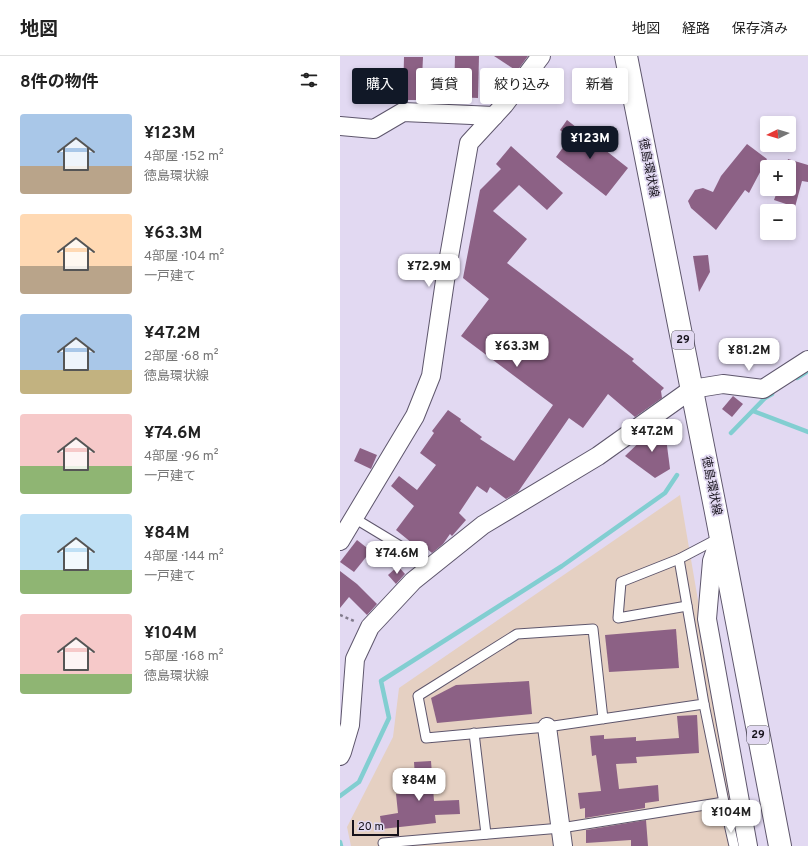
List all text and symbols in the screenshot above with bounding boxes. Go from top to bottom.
text: 地図 [20,18,58,42]
text: 地図 [632,21,660,38]
text: 経路 [682,21,710,38]
text: 保存済み [732,21,788,38]
chip: 購入 [352,68,408,104]
chip: 賃貸 [416,68,472,104]
chip: 絞り込み [480,68,564,104]
chip: 新着 [572,68,628,104]
icon: filters [298,69,320,91]
text: 8件の物件 [20,72,99,94]
north arrow [760,116,796,152]
map controls [760,116,796,240]
text: ¥123M [144,123,195,145]
pin: ¥123M [562,126,618,160]
icon: home [52,130,100,178]
text: ¥123M [570,131,610,147]
street label: 徳島環状線 [634,137,662,199]
text: 4部屋 · 152 m² [144,149,224,165]
button: + [760,160,796,196]
text: 徳島環状線 [144,169,209,185]
button: − [760,204,796,240]
text: ¥63.3M [144,223,203,245]
icon: home [52,230,100,278]
text: 4部屋 · 104 m² [144,249,224,265]
pin: ¥72.9M [396,254,462,288]
text: ¥72.9M [407,259,451,275]
text: 一戸建て [144,269,196,285]
text: ¥47.2M [144,323,201,345]
icon: home [52,330,100,378]
road number: 29 [672,331,694,349]
pin: ¥63.3M [484,334,550,368]
pin: ¥81.2M [716,338,782,372]
text: ¥63.3M [495,339,539,355]
text: ¥81.2M [728,343,770,359]
text: 2部屋 · 68 m² [144,349,219,365]
text: 徳島環状線 [144,369,209,385]
pin: ¥47.2M [619,419,685,453]
text: ¥74.6M [144,423,201,445]
text: ¥47.2M [630,424,674,440]
icon: home [52,430,100,478]
text: 4部屋 · 96 m² [144,449,218,465]
street label: 徳島環状線 [697,455,725,517]
text: 一戸建て [144,469,196,485]
text: ¥84M [144,523,190,545]
icon: home [52,530,100,578]
pin: ¥74.6M [364,541,430,575]
text: ¥74.6M [375,546,419,562]
text: 4部屋 · 144 m² [144,549,224,565]
text: 一戸建て [144,569,196,585]
text: ¥104M [144,623,197,645]
icon: home [52,630,100,678]
text: 5部屋 · 168 m² [144,649,224,665]
text: 徳島環状線 [144,669,209,685]
road number: 29 [747,726,769,744]
pin: ¥84M [395,768,443,802]
text: ¥84M [402,773,436,789]
pin: ¥104M [703,800,759,834]
text: ¥104M [711,805,751,821]
scale bar [352,818,399,837]
text: 20 m [358,820,384,834]

